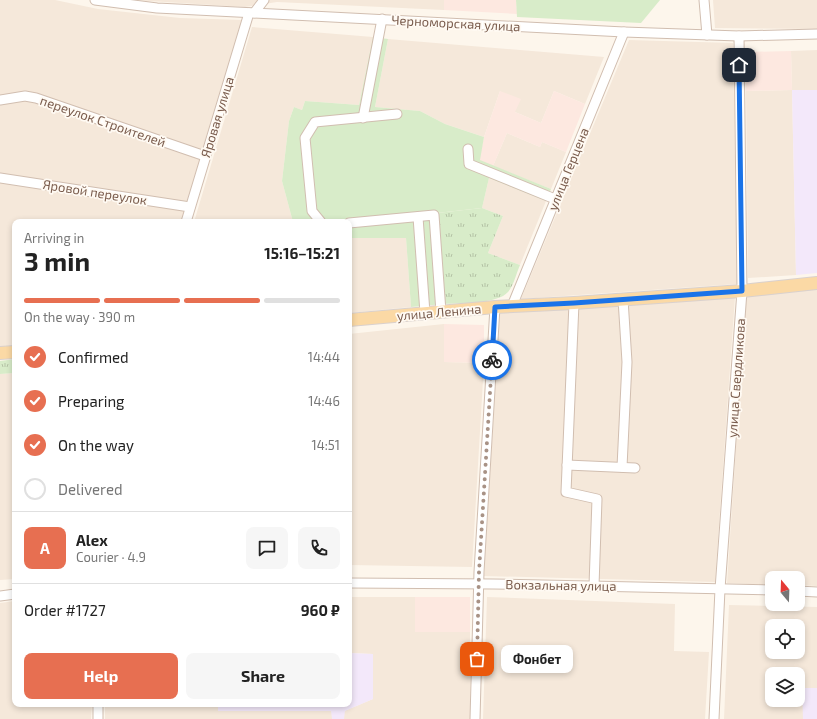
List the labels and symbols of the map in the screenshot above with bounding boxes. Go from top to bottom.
street label: Черноморская улица [391,12,521,34]
pin [722,48,756,82]
street label: Яровая улица [197,75,237,159]
street label: переулок Строителей [38,92,168,150]
street label: улица Герцена [544,125,592,213]
street label: Яровой переулок [42,176,148,208]
street label: улица Ленина [396,300,482,324]
street label: улица Свердликова [724,318,748,438]
courier [472,340,512,380]
north arrow [765,571,805,611]
street label: Вокзальная улица [505,576,617,594]
pin [460,642,494,676]
callout: Фонбет [501,645,573,673]

